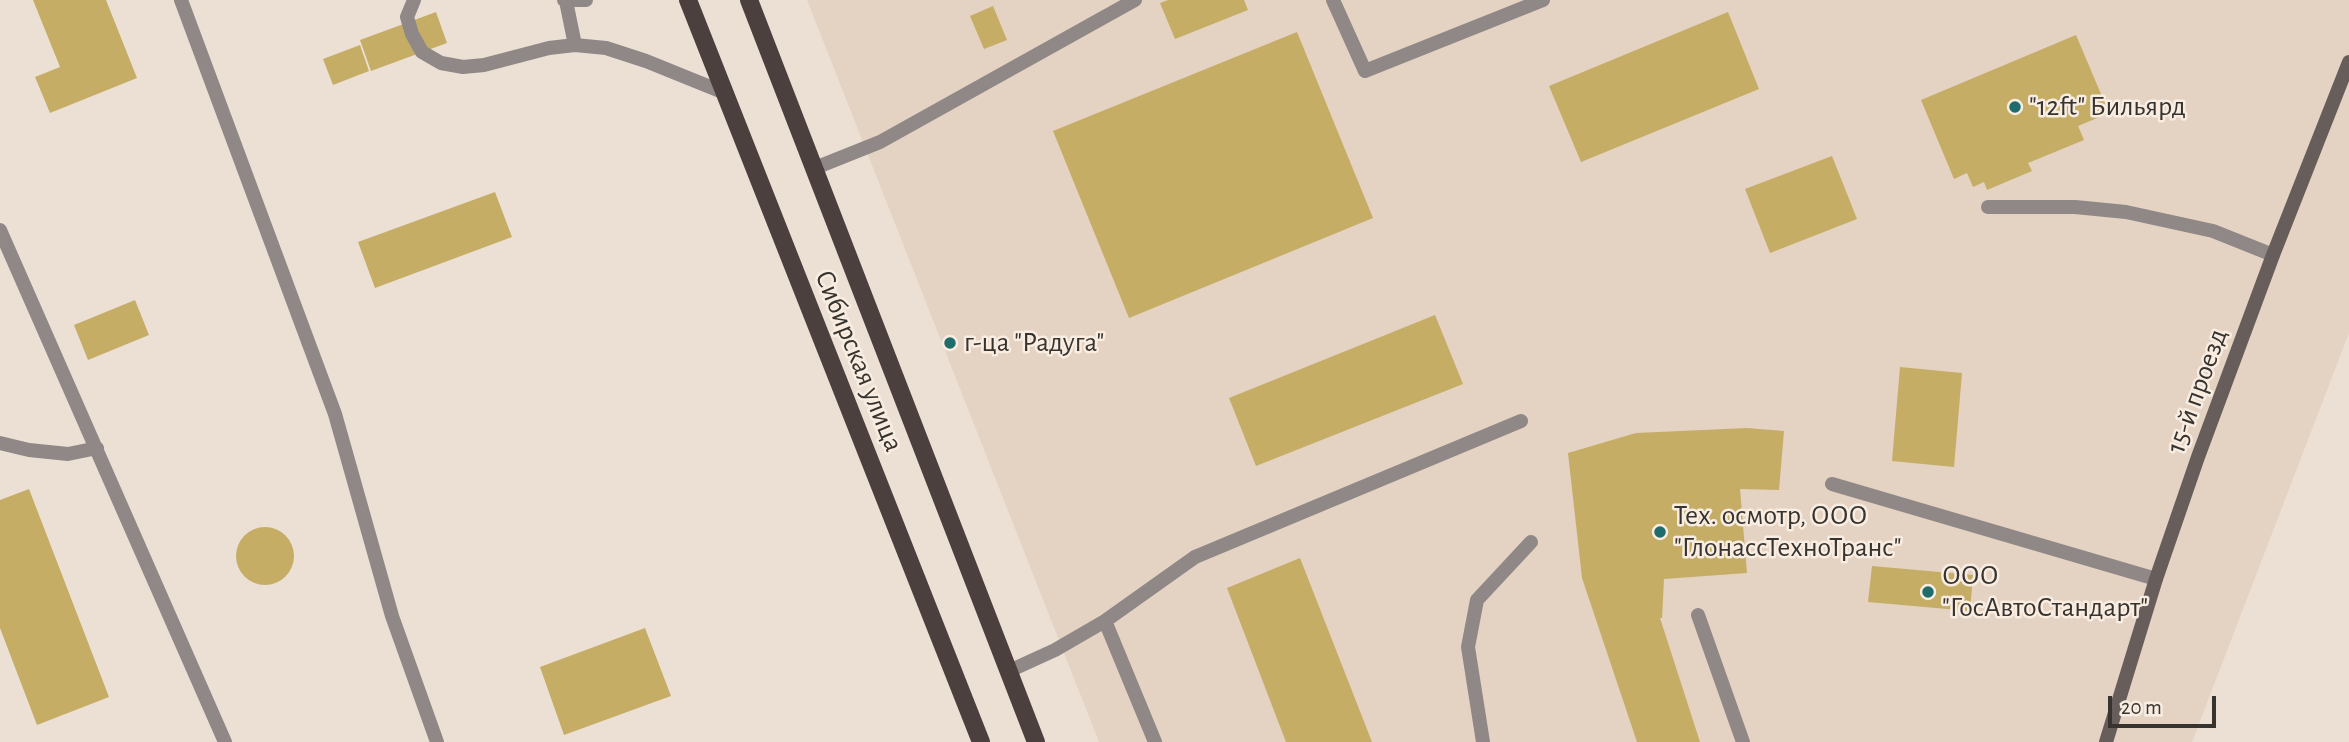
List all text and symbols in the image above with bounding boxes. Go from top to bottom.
place label: "12ft" Бильярд [2029,90,2186,124]
marker: "12ft" Бильярд [2007,99,2023,115]
street label: Сибирская улица [807,265,911,457]
street label: 15-й проезд [2159,324,2235,458]
place label: г-ца "Радуга" [964,326,1104,360]
marker: г-ца "Радуга" [942,335,958,351]
place label: Тех. осмотр, ООО "ГлонассТехноТранс" [1674,499,1902,565]
marker: Тех. осмотр, ООО "ГлонассТехноТранс" [1652,524,1668,540]
place label: ООО "ГосАвтоСтандарт" [1942,559,2148,625]
marker: ООО "ГосАвтоСтандарт" [1920,584,1936,600]
scale bar [2111,682,2220,726]
text: 20 m [2121,697,2162,718]

